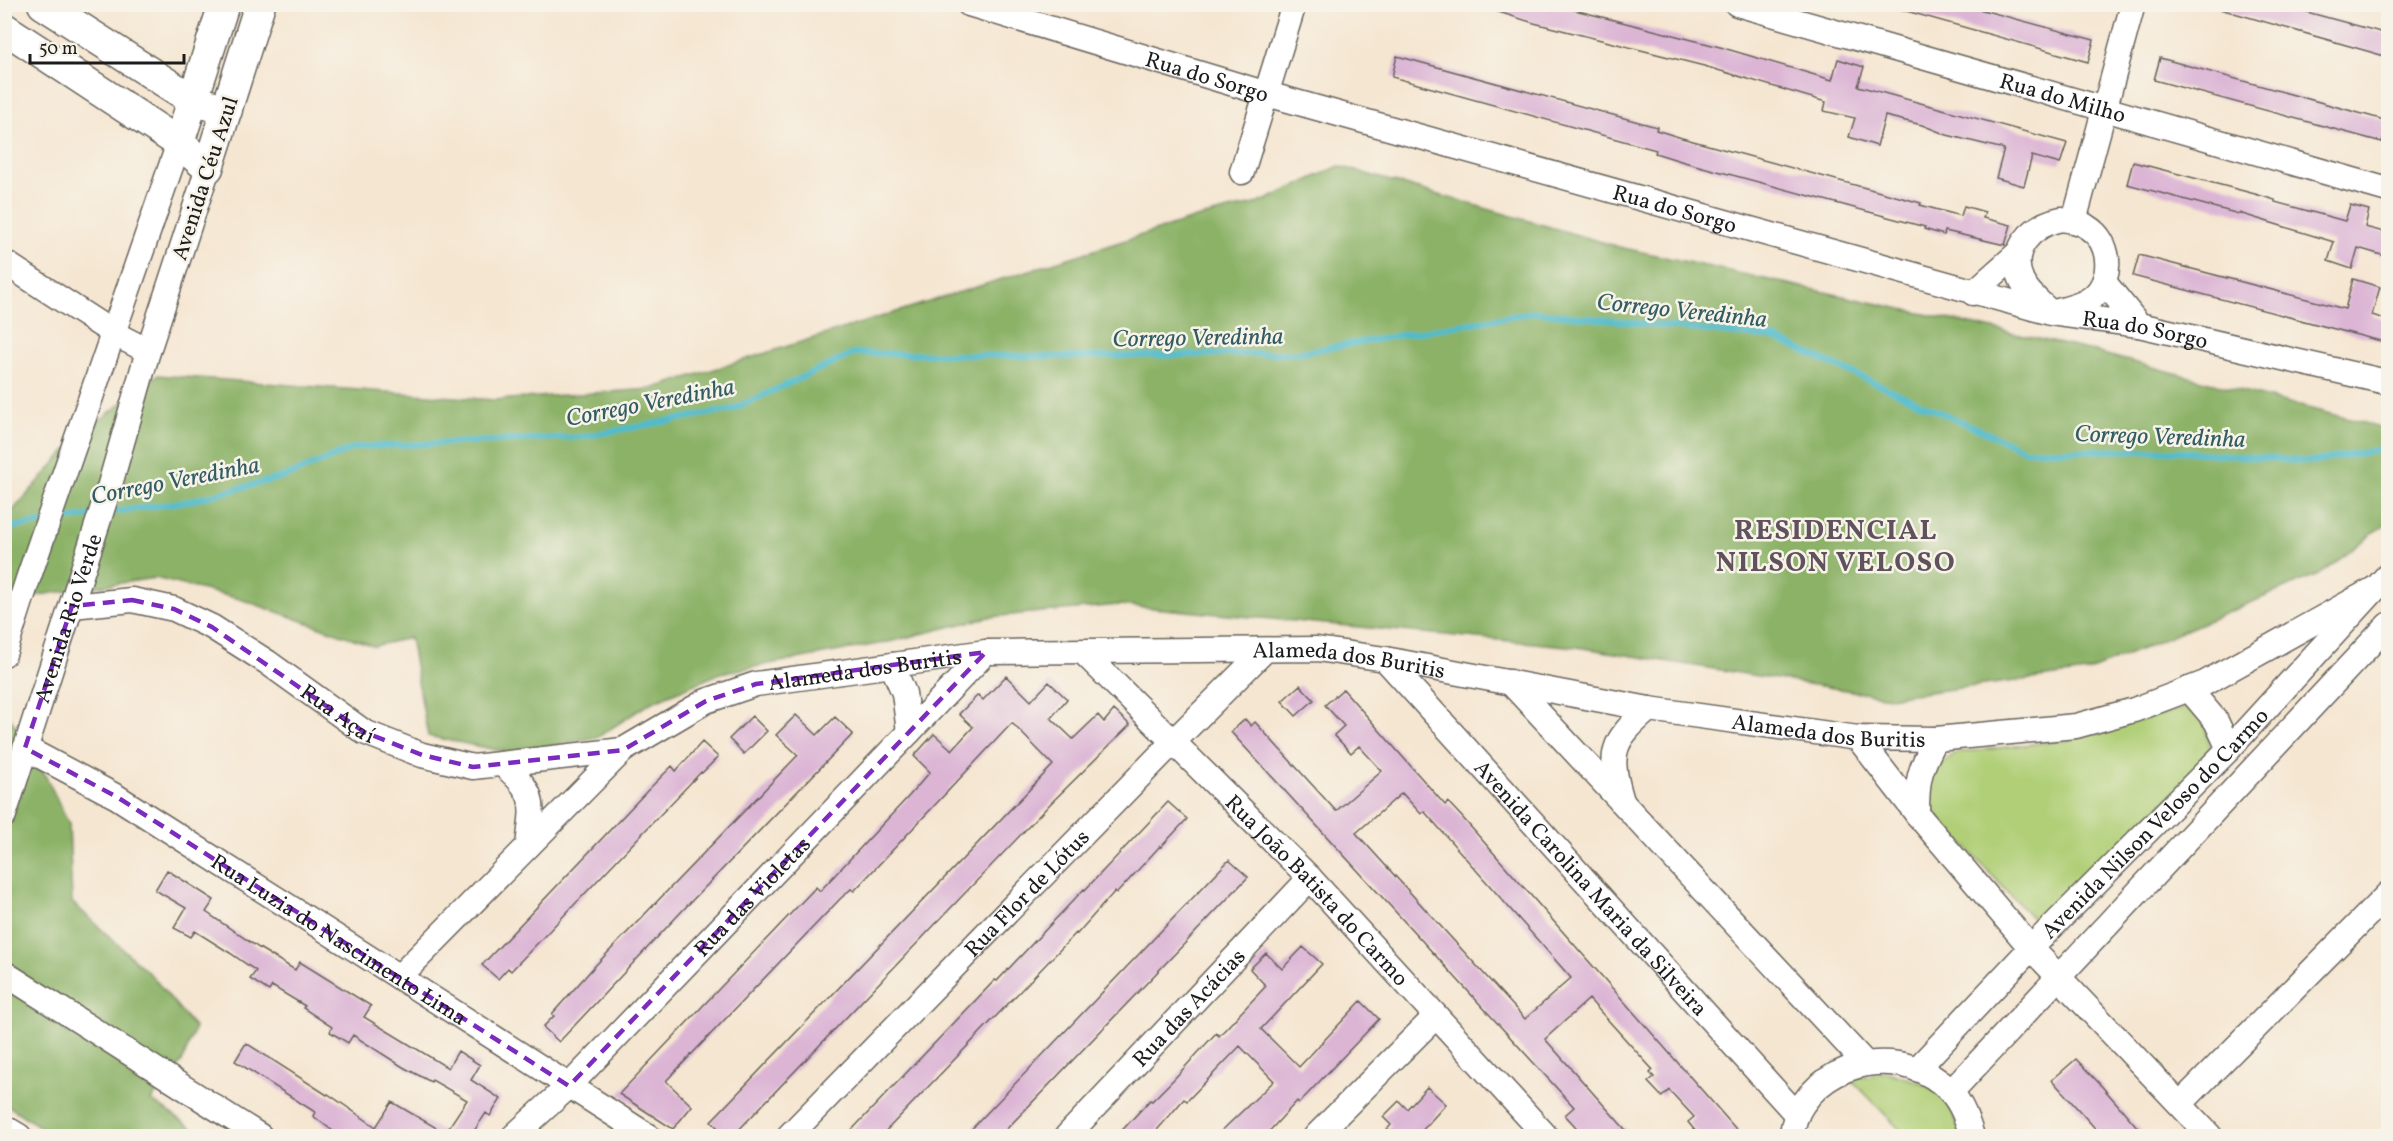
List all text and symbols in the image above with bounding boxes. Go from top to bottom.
scale bar [30,27,184,65]
text: 50 m [39,37,78,62]
street label: Rua do Sorgo [1141,45,1272,112]
street label: Rua do Milho [1996,67,2129,132]
street label: Avenida Céu Azul [165,93,247,265]
street label: Rua do Sorgo [1609,178,1740,242]
water label: Corrego Veredinha [1595,286,1769,338]
street label: Rua do Sorgo [2080,304,2211,358]
water label: Corrego Veredinha [1112,321,1284,357]
water label: Corrego Veredinha [563,371,738,437]
water label: Corrego Veredinha [2074,418,2246,458]
water label: Corrego Veredinha [88,449,263,515]
district label: RESIDENCIAL NILSON VELOSO [1716,512,1956,583]
street label: Avenida Rio Verde [28,530,111,707]
street label: Alameda dos Buritis [1252,636,1448,688]
street label: Alameda dos Buritis [767,643,964,700]
street label: Rua Açaí [293,678,379,753]
street label: Avenida Nilson Veloso do Carmo [2035,702,2277,947]
street label: Alameda dos Buritis [1730,708,1926,757]
street label: Avenida Carolina Maria da Silveira [1466,754,1714,1024]
street label: Rua João Batista do Carmo [1217,789,1415,994]
street label: Rua Flor de Lótus [958,823,1098,965]
street label: Rua das Violetas [688,830,819,965]
street label: Rua Luzia do Nascimento Lima [204,848,472,1034]
street label: Rua das Acácias [1127,943,1254,1075]

